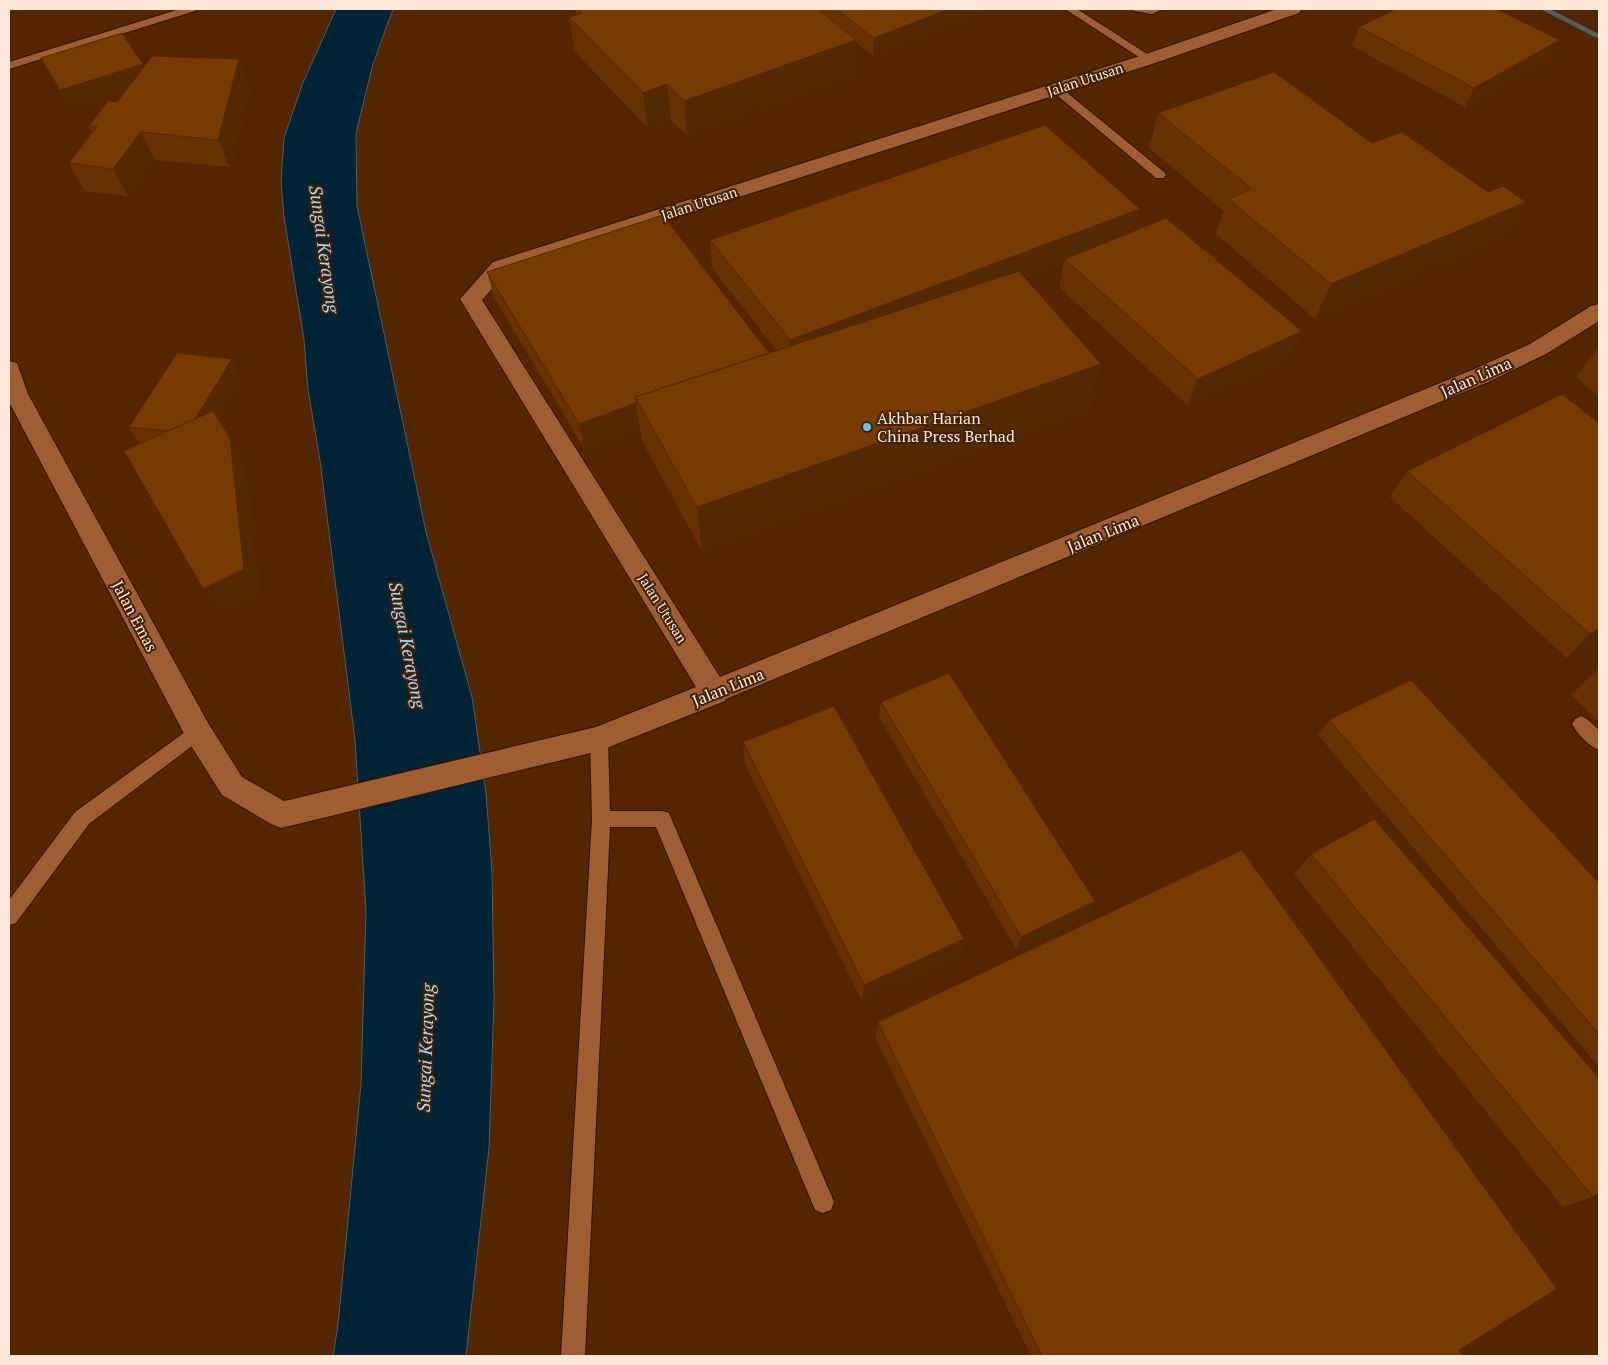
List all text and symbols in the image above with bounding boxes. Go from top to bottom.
street label: Jalan Utusan [1045,58,1126,100]
street label: Jalan Utusan [659,182,740,224]
water label: Sungai Kerayong [304,184,346,316]
street label: Jalan Lima [1437,352,1515,402]
place label: Akhbar Harian China Press Berhad [877,407,1015,447]
marker: Akhbar Harian China Press Berhad [861,421,873,433]
street label: Jalan Lima [1064,509,1142,557]
street label: Jalan Utusan [634,569,692,647]
street label: Jalan Emas [107,576,163,656]
water label: Sungai Kerayong [384,580,432,712]
street label: Jalan Lima [689,663,767,711]
water label: Sungai Kerayong [411,982,439,1113]

